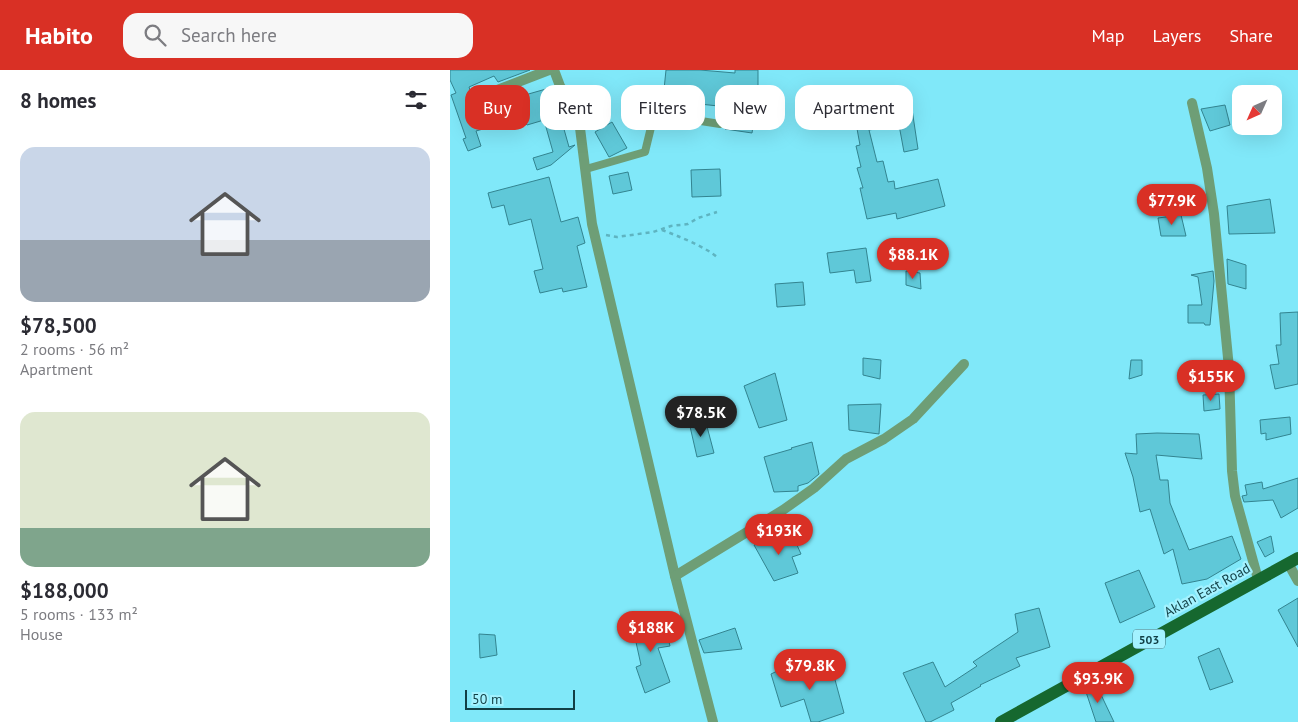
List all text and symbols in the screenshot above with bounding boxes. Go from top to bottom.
search box [123,13,473,58]
text: Habito [25,20,93,51]
icon: search [141,21,169,49]
text: Search here [181,23,277,47]
text: Map [1092,24,1124,47]
text: Layers [1152,24,1201,47]
text: Share [1229,24,1273,47]
chip: Buy [465,85,530,130]
chip: Rent [540,85,611,130]
chip: Filters [621,85,705,130]
chip: New [715,85,785,130]
chip: Apartment [795,85,913,130]
north arrow [1232,85,1282,135]
map controls [1232,85,1282,135]
icon: filters [402,86,430,114]
text: 8 homes [20,87,96,114]
icon: home [180,179,270,269]
pin: $77.9K [1131,184,1213,226]
text: $77.9K [1148,190,1196,210]
pin: $88.1K [872,238,954,280]
text: $88.1K [888,244,938,264]
text: $78,500 [20,312,97,339]
text: 2 rooms · 56 m² [20,339,129,359]
text: Apartment [20,359,93,379]
pin: $155K [1176,360,1246,402]
text: $155K [1188,366,1234,386]
pin: $78.5K [660,396,742,438]
text: $78.5K [676,402,726,422]
icon: home [180,444,270,534]
pin: $193K [744,514,814,556]
text: $193K [756,520,802,540]
street label: Aklan East Road [1161,559,1253,621]
text: $188,000 [20,577,109,604]
text: 5 rooms · 133 m² [20,604,138,624]
pin: $188K [616,610,686,653]
text: $188K [628,617,674,637]
text: House [20,624,63,644]
road number: 503 [1133,630,1165,648]
pin: $79.8K [769,648,851,691]
text: $79.8K [785,655,835,675]
pin: $93.9K [1057,662,1139,704]
text: $93.9K [1073,668,1123,688]
scale bar [465,687,575,710]
text: 50 m [472,690,502,708]

